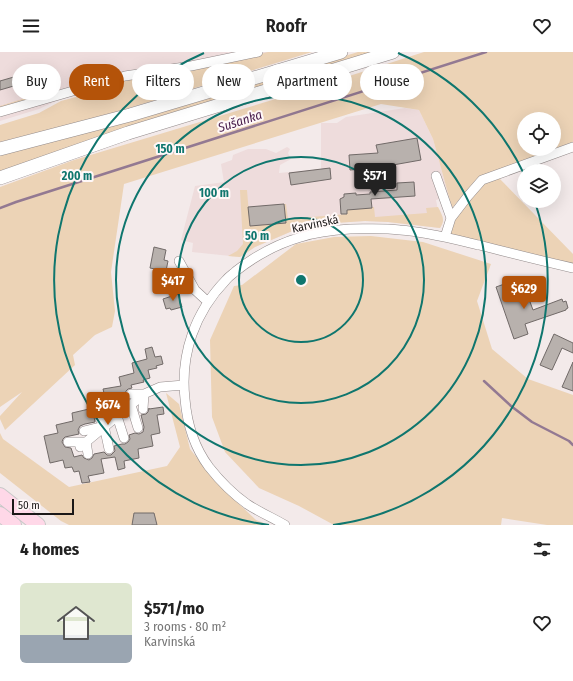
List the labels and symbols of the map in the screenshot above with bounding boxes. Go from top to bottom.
water label: Sušanka [215,107,264,135]
text: 150 m [155,142,185,156]
pin: $571 [351,163,399,197]
text: 200 m [61,169,92,183]
text: 100 m [199,186,229,200]
street label: Karvinská [290,212,340,236]
text: 50 m [245,229,269,243]
pin: $417 [149,268,197,302]
centre of rings [294,273,308,287]
pin: $629 [500,276,548,310]
pin: $674 [84,392,132,426]
scale bar [12,497,74,516]

